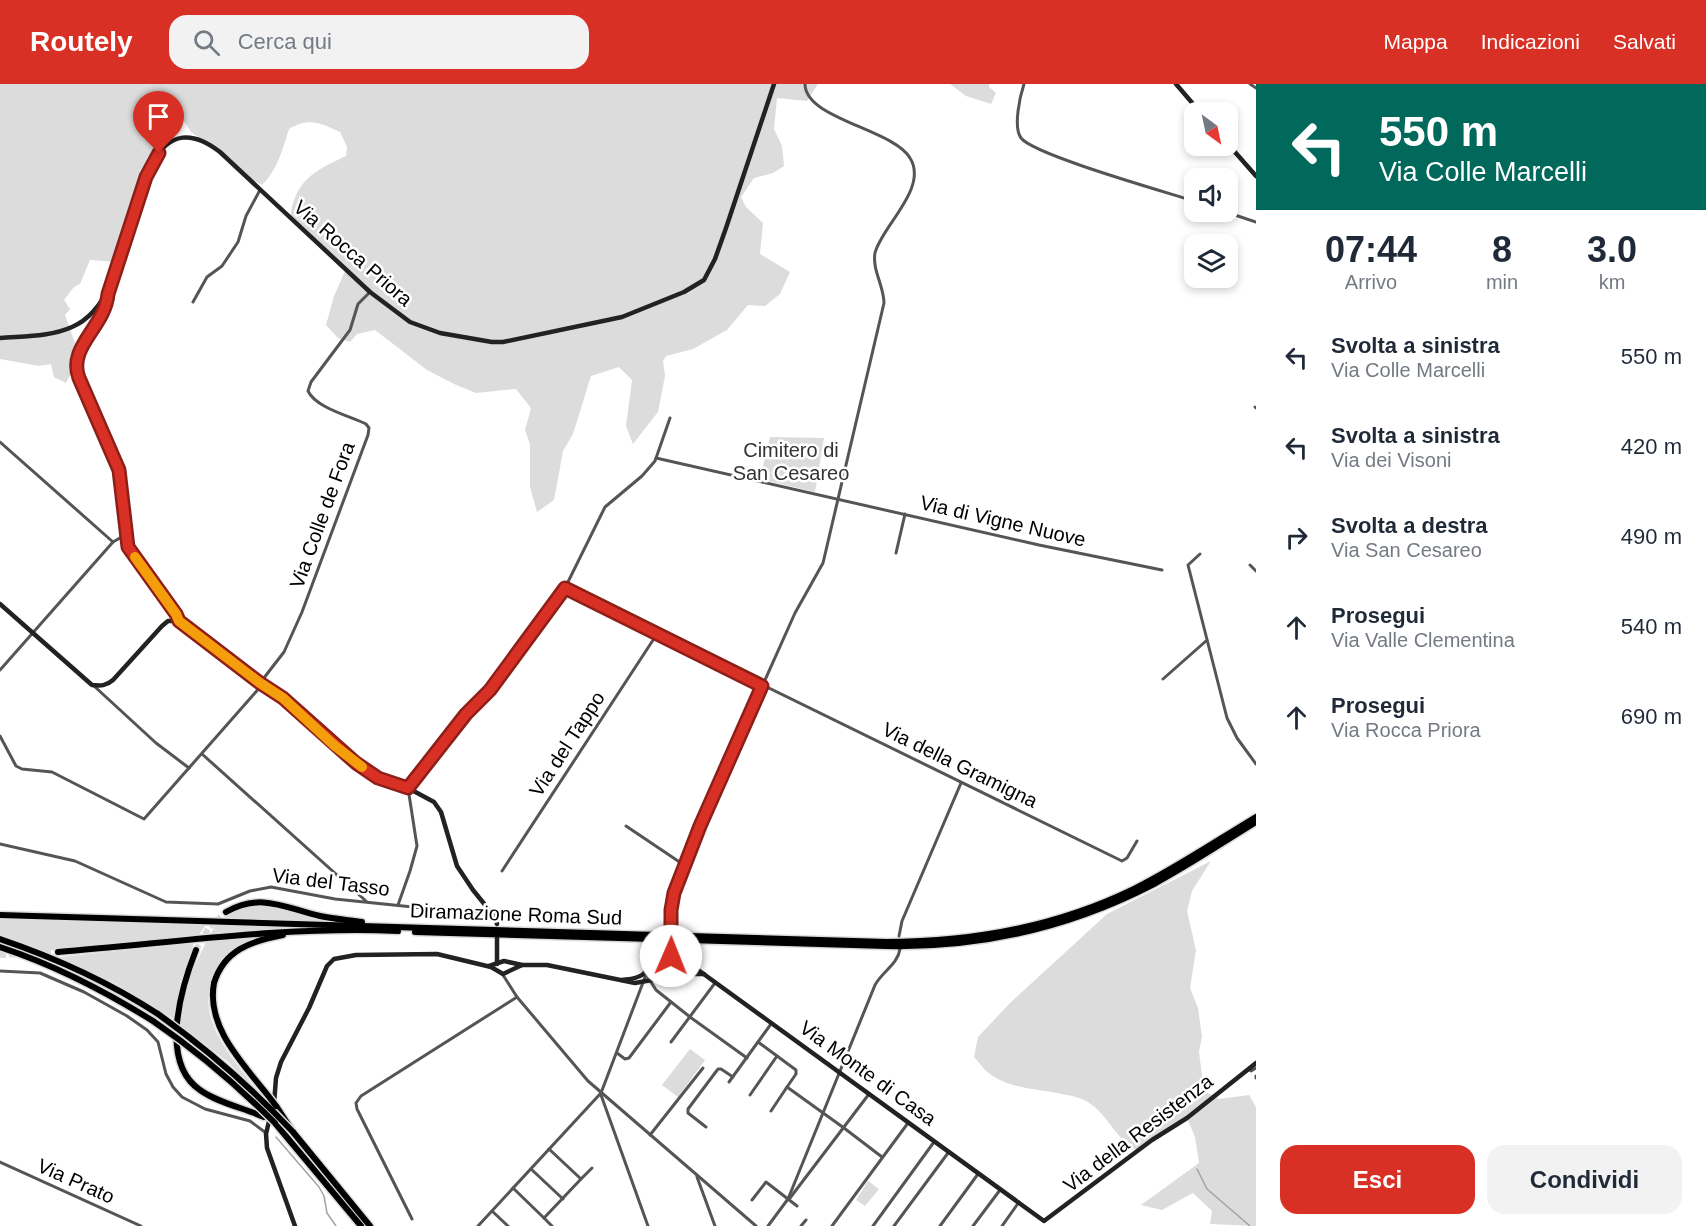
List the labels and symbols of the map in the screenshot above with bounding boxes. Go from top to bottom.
pin [133,91,184,153]
north arrow [1184,102,1238,156]
street label: Via Rocca Priora [289,196,417,311]
street label: Via Colle de Fora [285,438,359,591]
park label: Cimitero di San Cesareo [733,439,849,484]
street label: Via di Vigne Nuove [918,491,1088,551]
street label: Via del Tappo [525,687,609,801]
street label: Via della Gramigna [879,718,1042,812]
street label: Via del Tasso [271,864,391,900]
street label: Diramazione Roma Sud [410,899,622,929]
position arrow [639,924,703,988]
street label: Via Monte di Casa [796,1016,941,1130]
street label: Via della Resistenza [1059,1069,1218,1196]
street label: Via Prato [34,1154,118,1208]

